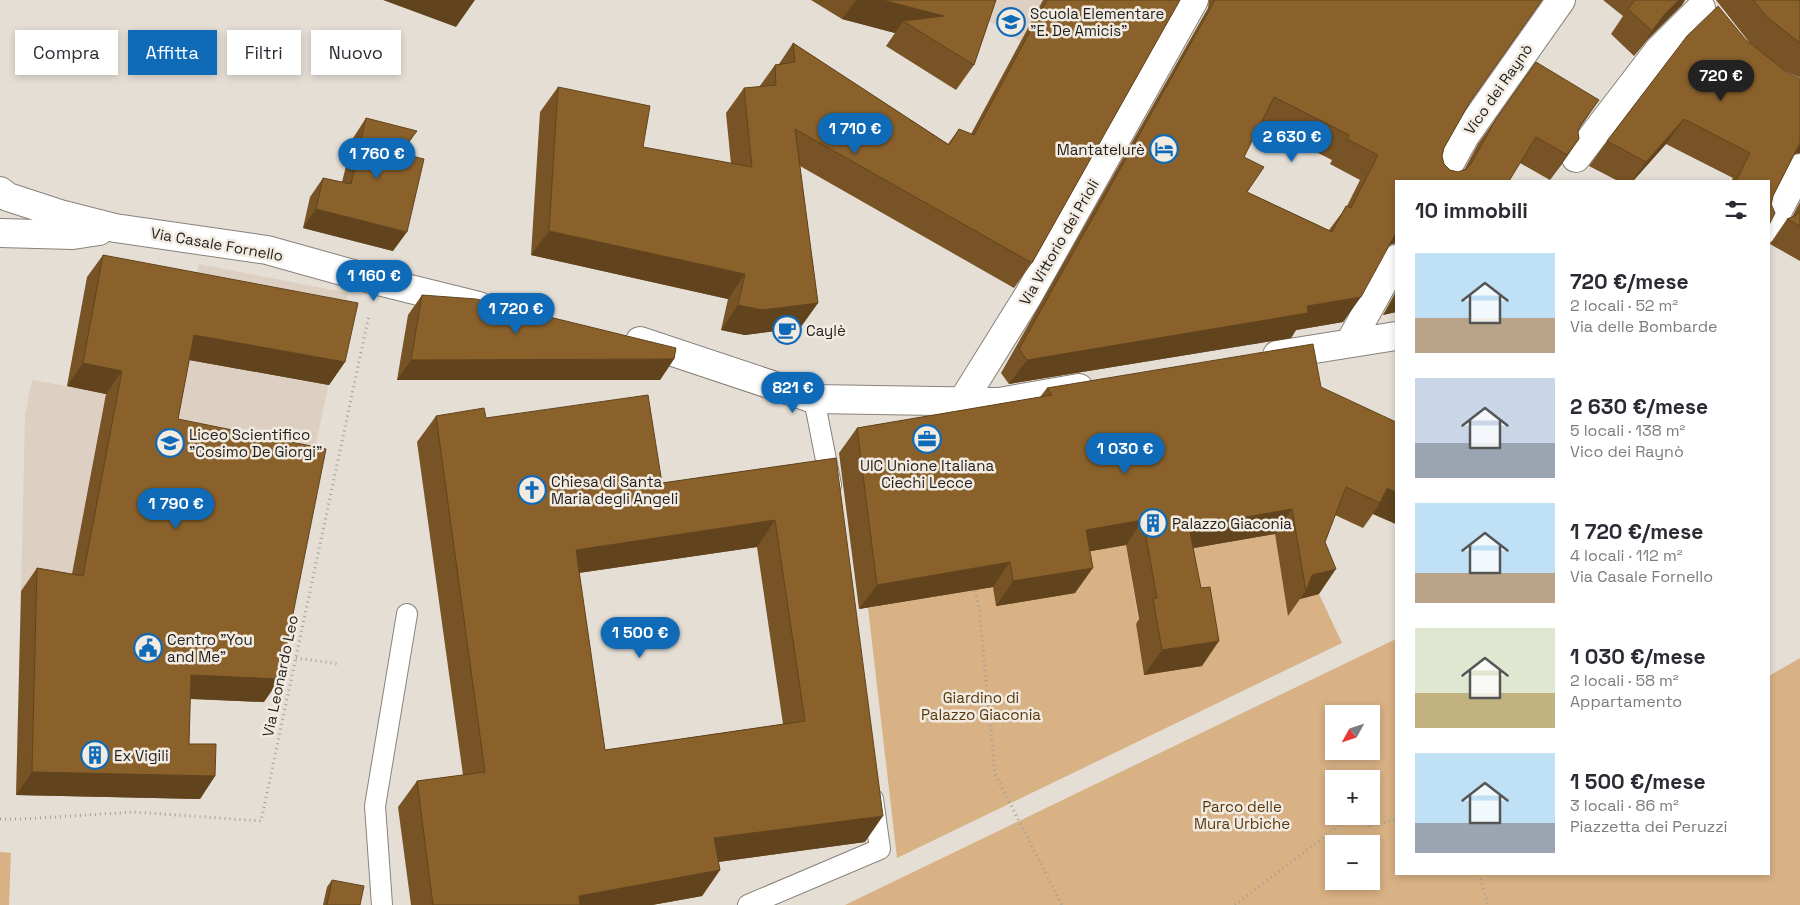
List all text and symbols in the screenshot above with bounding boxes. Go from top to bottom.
place label: Scuola Elementare "E. De Amicis" [1030,4,1164,40]
school or university icon: Scuola Elementare "E. De Amicis" [996,7,1026,37]
chip: Compra [15,30,118,75]
chip: Affitta [128,30,217,75]
chip: Filtri [227,30,301,75]
chip: Nuovo [311,30,401,75]
street label: Vico dei Raynò [1460,40,1536,138]
pin: 720 € [1686,59,1756,102]
text: 720 € [1699,65,1743,86]
pin: 1 710 € [809,112,901,155]
text: 1 710 € [829,118,881,139]
pin: 2 630 € [1246,120,1338,163]
text: 2 630 € [1263,126,1321,147]
hotel icon: Mantatelurè [1149,134,1179,164]
pin: 1 760 € [331,138,423,180]
place label: Mantatelurè [1057,140,1145,159]
text: 1 760 € [349,143,405,164]
street label: Via Vittorio dei Prioli [1015,175,1103,309]
icon: filters [1722,196,1750,224]
text: 10 immobili [1415,197,1528,224]
street label: Via Casale Fornello [149,223,285,265]
pin: 1 160 € [328,260,420,302]
text: 1 160 € [347,265,401,286]
text: 720 €/mese [1570,268,1689,295]
icon: home [1455,273,1515,333]
pin: 1 720 € [470,292,562,335]
text: 2 locali · 52 m² [1570,295,1678,316]
text: 1 720 € [489,298,543,319]
cafe icon: Caylè [772,315,802,345]
text: Via delle Bombarde [1570,316,1718,337]
place label: Caylè [806,321,846,340]
pin: 821 € [758,372,828,414]
text: 821 € [772,377,814,398]
text: 2 630 €/mese [1570,393,1708,420]
icon: home [1455,398,1515,458]
text: 5 locali · 138 m² [1570,420,1685,441]
office icon: UIC Unione Italiana Ciechi Lecce [912,424,942,454]
place label: Liceo Scientifico "Cosimo De Giorgi" [189,425,322,461]
school or university icon: Liceo Scientifico "Cosimo De Giorgi" [155,428,185,458]
pin: 1 030 € [1079,432,1171,475]
text: 1 030 € [1097,438,1153,459]
text: Vico dei Raynò [1570,441,1684,462]
place label: UIC Unione Italiana Ciechi Lecce [860,456,994,492]
place label: Chiesa di Santa Maria degli Angeli [551,472,678,508]
church icon: Chiesa di Santa Maria degli Angeli [517,475,547,505]
pin: 1 790 € [130,488,222,530]
text: 1 790 € [148,493,204,514]
building icon: Palazzo Giaconia [1138,508,1168,538]
place label: Palazzo Giaconia [1172,514,1292,533]
text: 1 720 €/mese [1570,518,1703,545]
icon: home [1455,523,1515,583]
text: 4 locali · 112 m² [1570,545,1683,566]
text: Via Casale Fornello [1570,566,1713,587]
street label: Via Leonardo Leo [258,613,302,739]
pin: 1 500 € [594,616,686,659]
text: 1 500 € [612,622,668,643]
place label: Centro "You and Me" [167,630,253,666]
public building icon: Centro "You and Me" [133,633,163,663]
text: 1 030 €/mese [1570,643,1706,670]
icon: home [1455,648,1515,708]
text: 2 locali · 58 m² [1570,670,1679,691]
park label: Giardino di Palazzo Giaconia [921,688,1041,724]
text: Appartamento [1570,691,1682,712]
north arrow [1325,705,1380,760]
map controls [1325,705,1380,890]
building icon: Ex Vigili [80,740,110,770]
place label: Ex Vigili [114,746,169,765]
text: 1 500 €/mese [1570,768,1706,795]
button: + [1325,770,1380,825]
icon: home [1455,773,1515,833]
text: 3 locali · 86 m² [1570,795,1679,816]
park label: Parco delle Mura Urbiche [1194,797,1290,833]
text: Piazzetta dei Peruzzi [1570,816,1727,837]
button: − [1325,835,1380,890]

